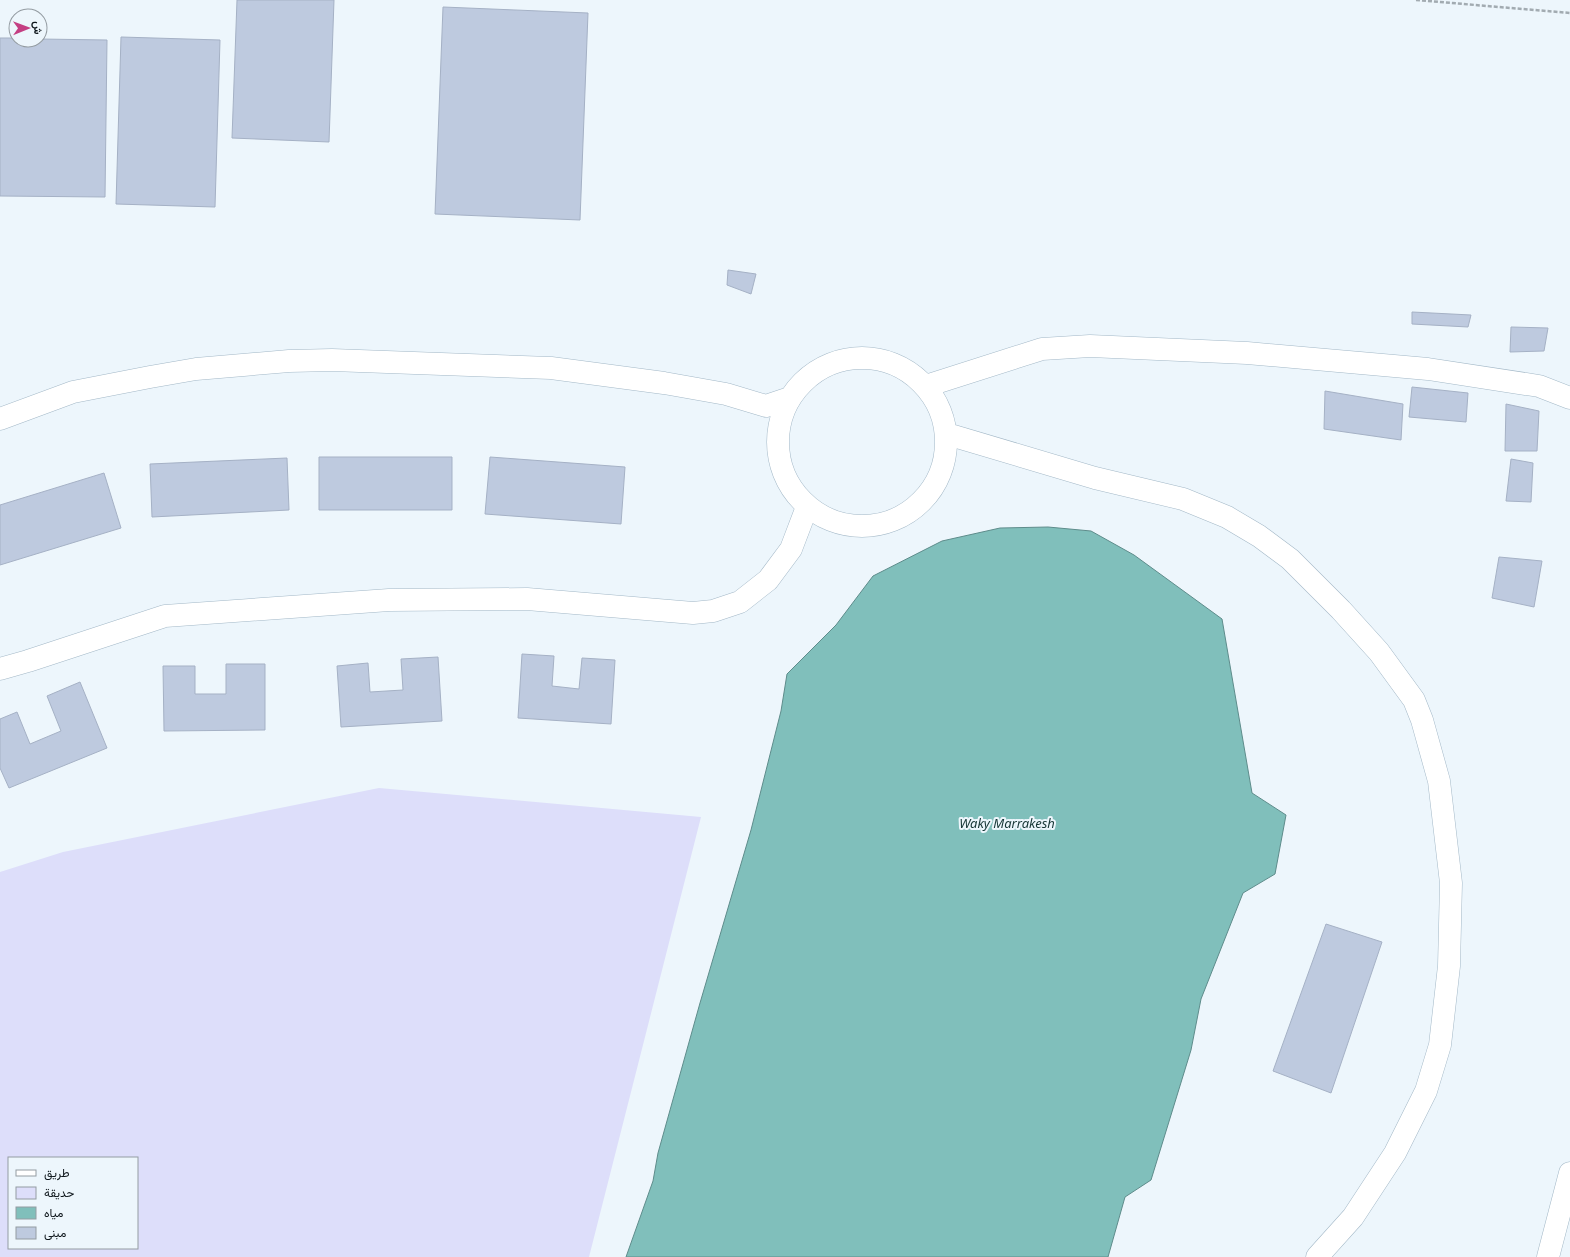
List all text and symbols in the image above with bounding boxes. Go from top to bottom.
north arrow [8,8,48,48]
text: ش [31,21,46,35]
water label: Waky Marrakesh [959,814,1055,832]
legend [8,1157,138,1249]
text: طريق [44,1164,70,1181]
text: حديقة [44,1184,74,1201]
text: مياه [44,1204,63,1221]
text: مبنى [44,1224,66,1241]

